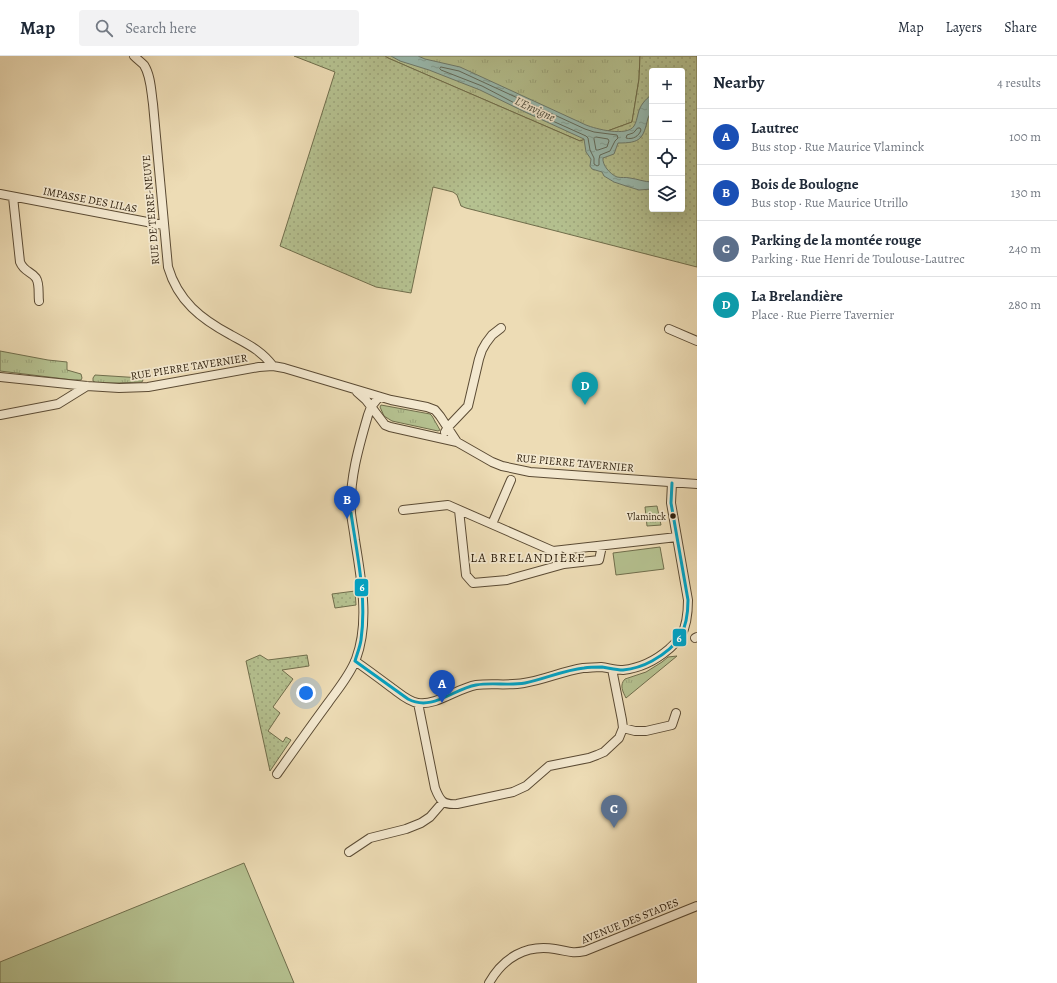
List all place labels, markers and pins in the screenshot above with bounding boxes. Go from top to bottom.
pin: D [572,372,598,405]
pin: B [334,486,360,519]
place label: Vlaminck [626,510,666,523]
marker: Vlaminck [668,511,678,521]
pin: A [429,670,455,703]
pin: C [601,795,627,828]

